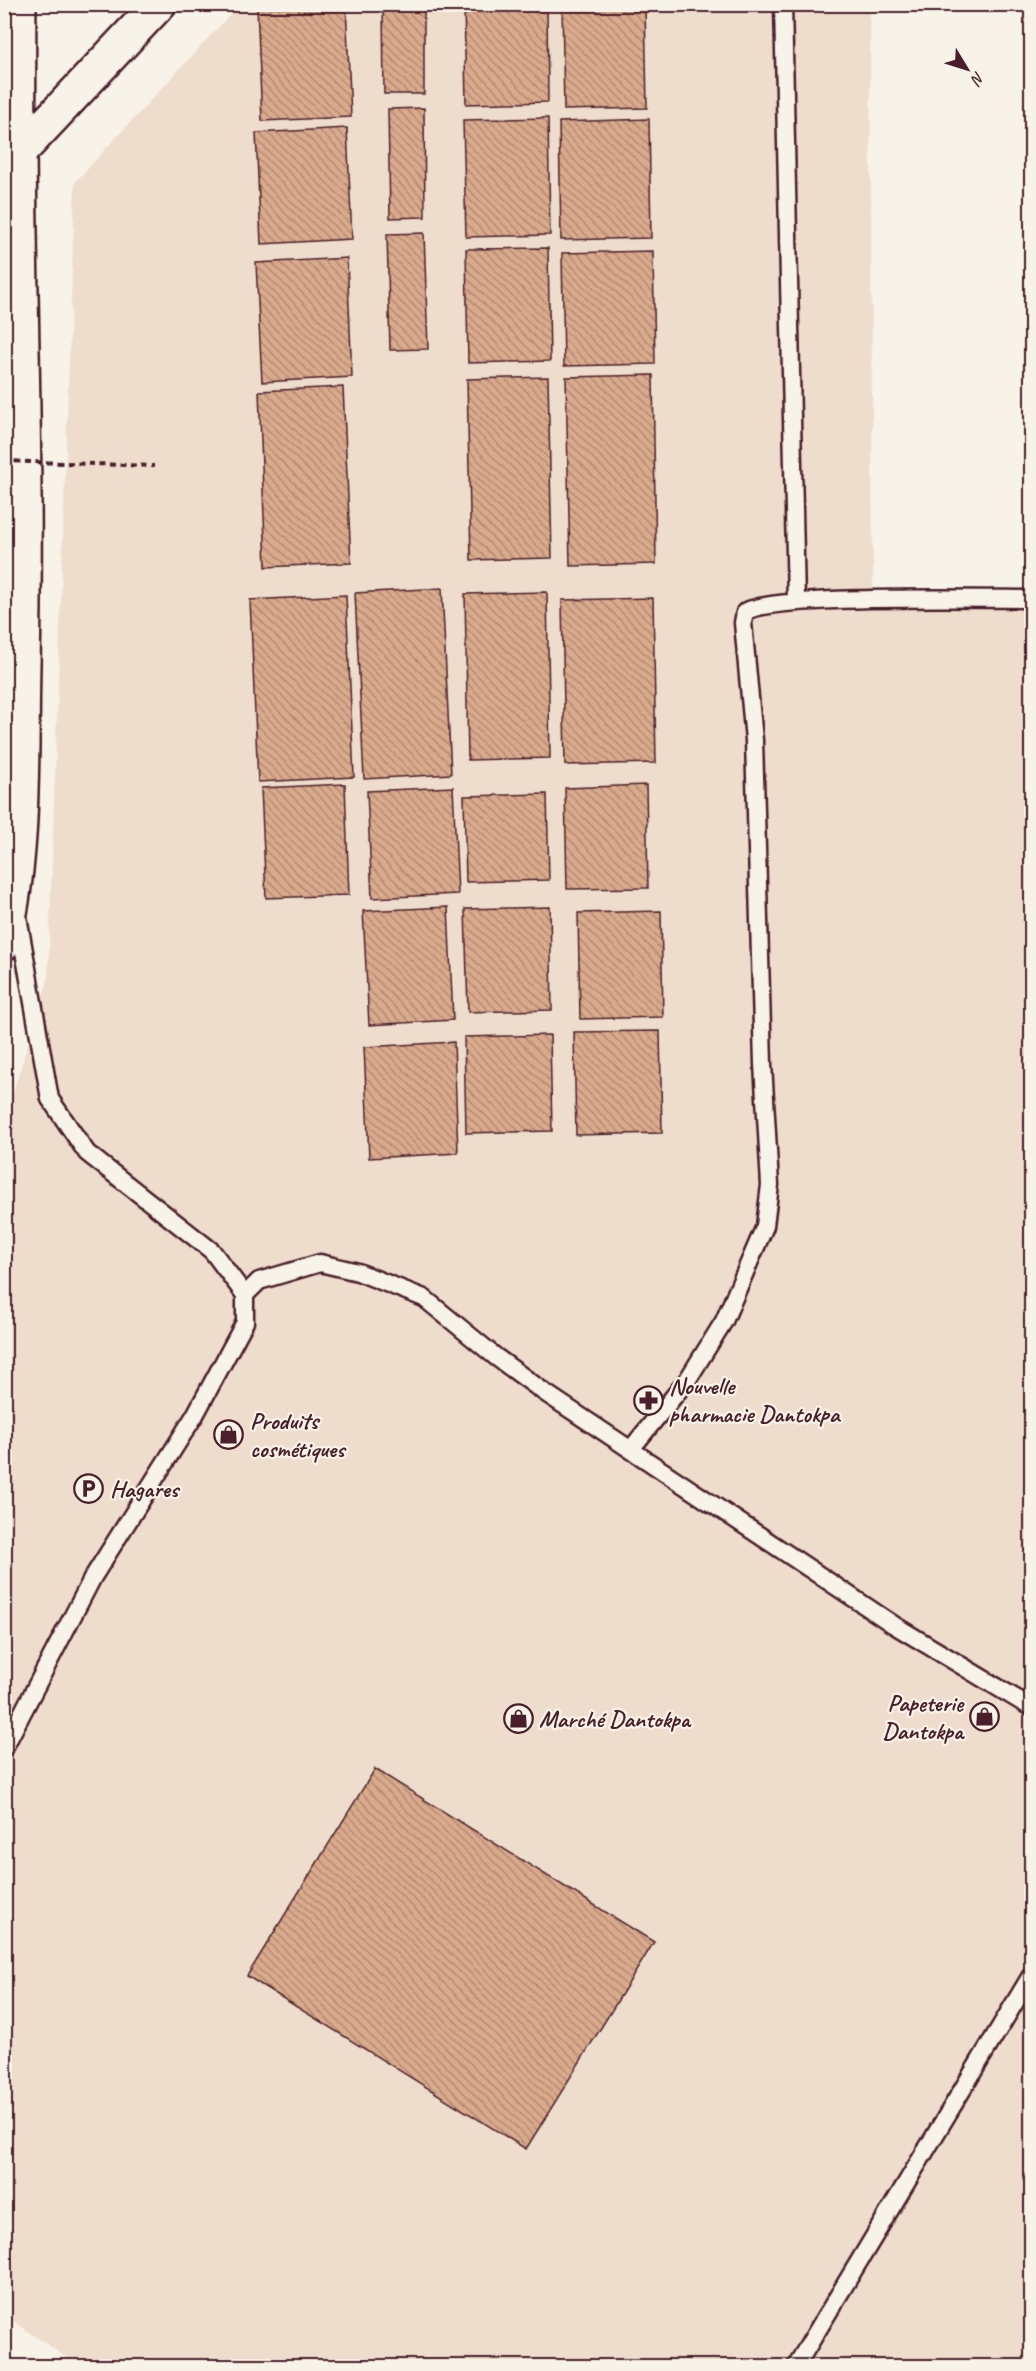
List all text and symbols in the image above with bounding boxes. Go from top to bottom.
north arrow [937,39,997,99]
text: N [965,68,989,90]
place label: Nouvelle pharmacie Dantokpa [669,1371,842,1429]
pharmacy icon: Nouvelle pharmacie Dantokpa [632,1384,664,1416]
place label: Produits cosmétiques [250,1406,347,1464]
shop icon: Produits cosmétiques [213,1419,245,1451]
parking icon: Hagares [73,1473,105,1505]
place label: Hagares [110,1474,181,1504]
place label: Papeterie Dantokpa [882,1688,965,1746]
shop icon: Papeterie Dantokpa [968,1701,1000,1733]
shop icon: Marché Dantokpa [502,1703,534,1735]
place label: Marché Dantokpa [539,1704,692,1734]

